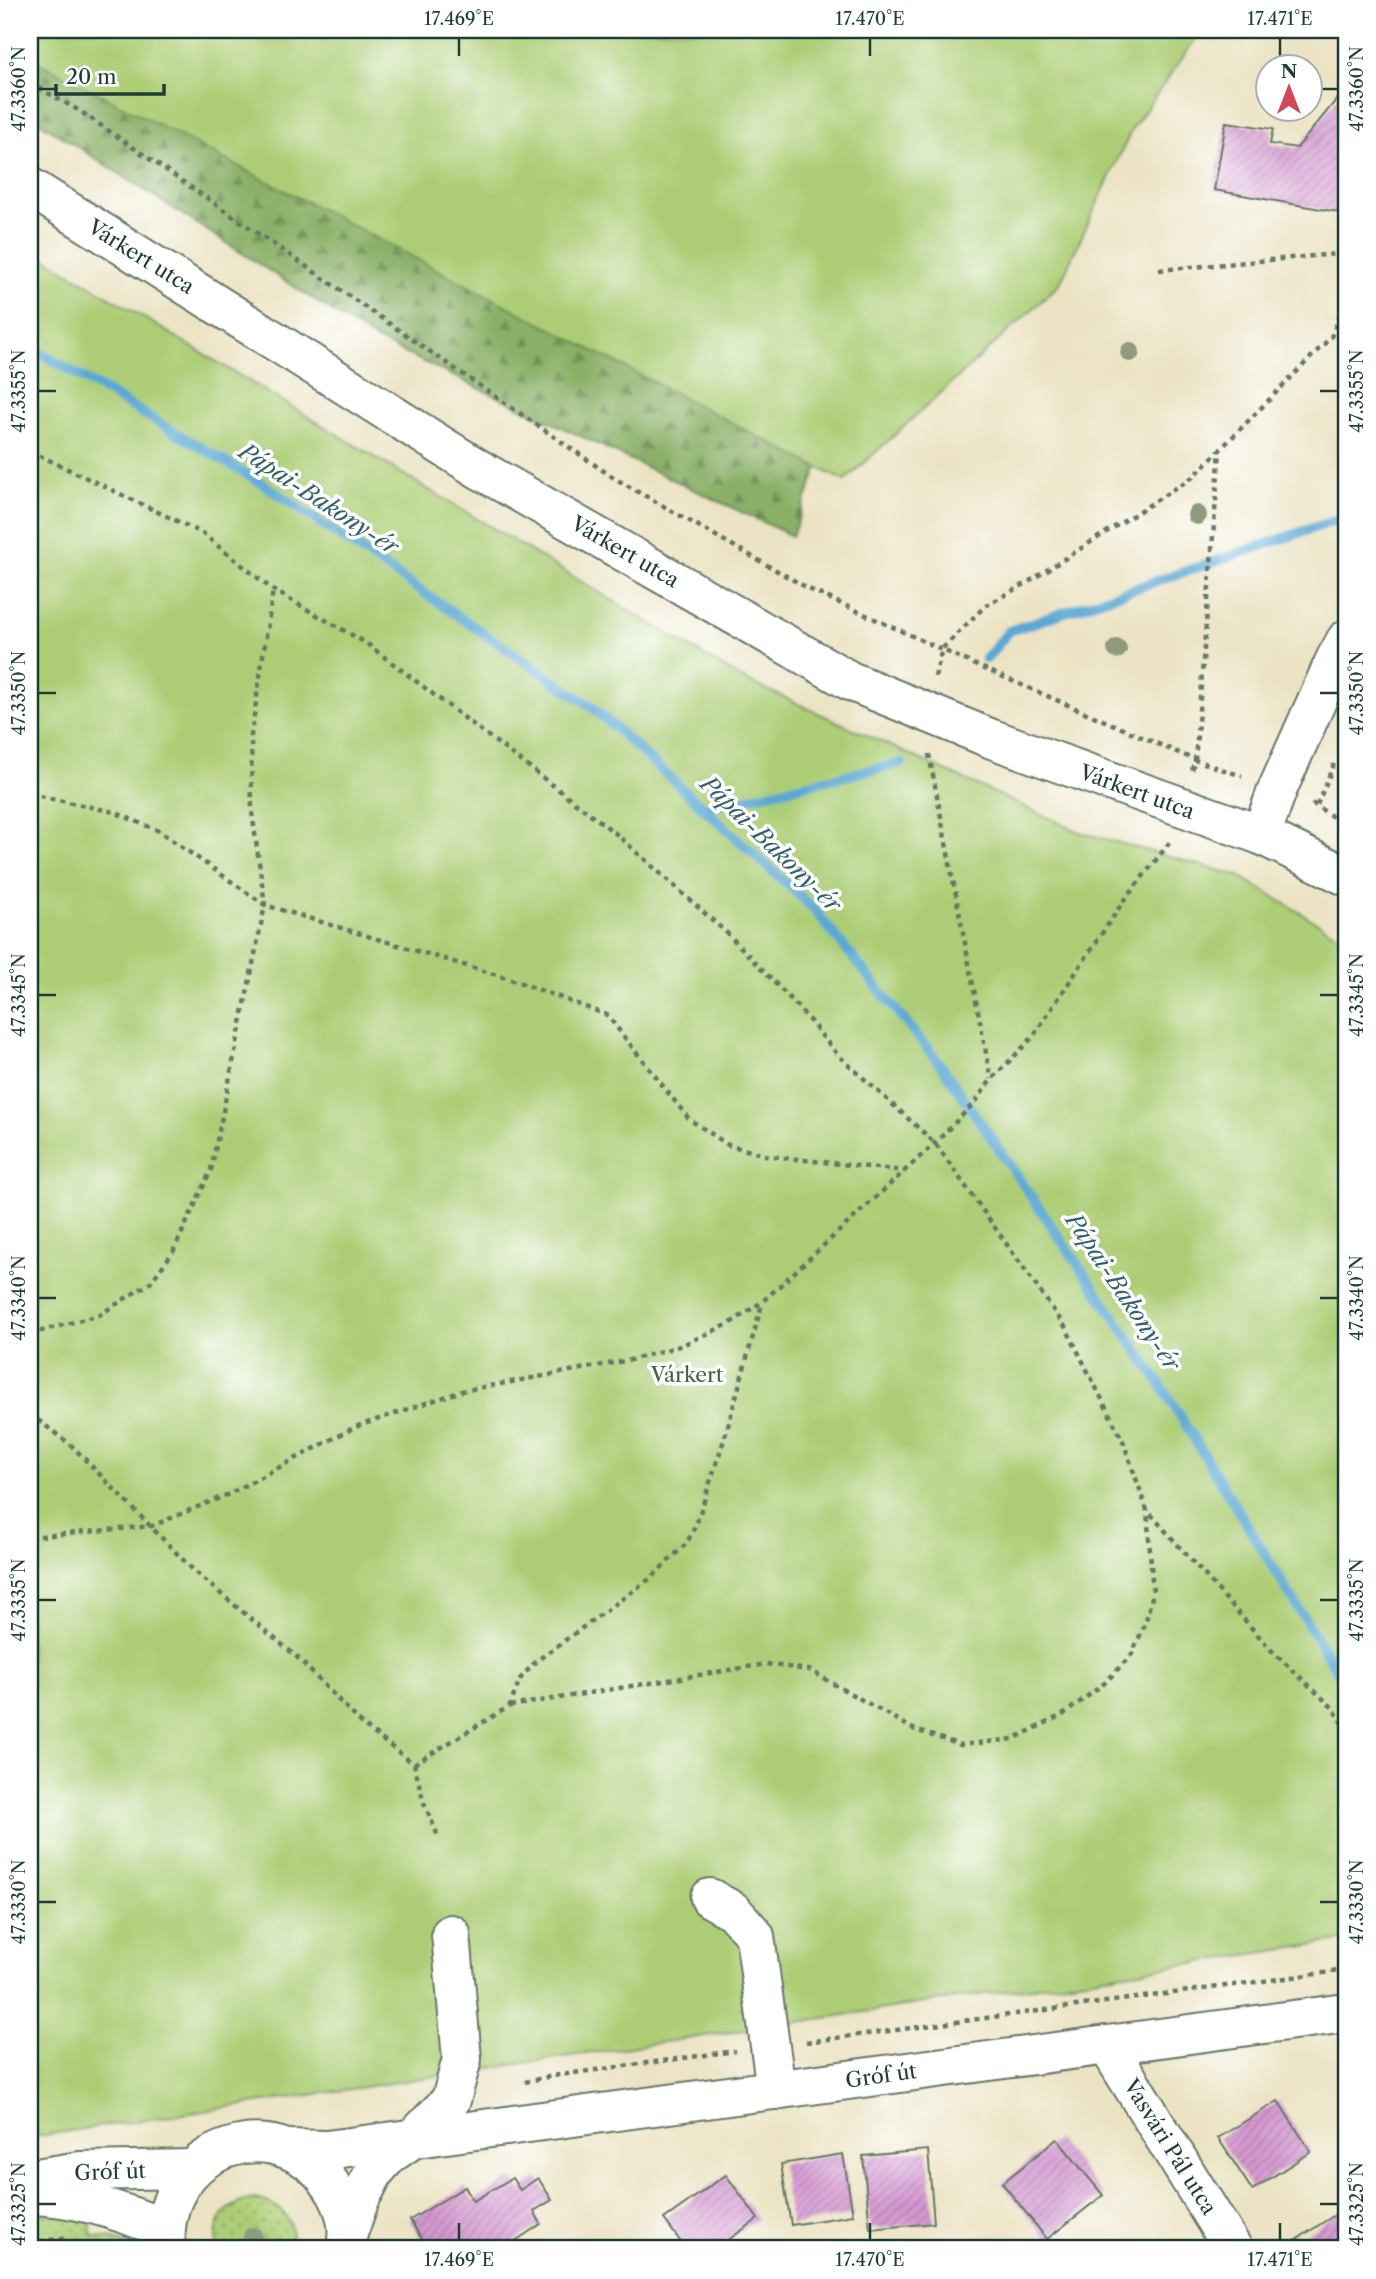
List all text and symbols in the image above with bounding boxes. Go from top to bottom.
text: 17.469°E [424,8,494,30]
text: 17.470°E [835,8,905,30]
text: 17.471°E [1247,8,1313,30]
text: 47.3360°N [8,46,30,132]
text: 47.3360°N [1346,46,1368,132]
scale bar [56,52,164,96]
north arrow [1254,52,1324,122]
text: N [1281,60,1297,83]
text: 20 m [66,64,117,89]
street label: Várkert utca [83,214,200,300]
text: 47.3355°N [8,349,30,433]
text: 47.3355°N [1346,349,1368,433]
water label: Pápai-Bakony-ér [232,436,405,562]
street label: Várkert utca [566,510,684,593]
text: 47.3350°N [8,650,30,735]
text: 47.3350°N [1346,650,1368,735]
street label: Várkert utca [1075,759,1199,824]
water label: Pápai-Bakony-ér [693,768,848,919]
text: 47.3345°N [8,953,30,1037]
text: 47.3345°N [1346,953,1368,1037]
water label: Pápai-Bakony-ér [1059,1206,1187,1377]
text: 47.3340°N [8,1255,30,1341]
text: 47.3340°N [1346,1255,1368,1341]
park label: Várkert [650,1362,724,1387]
text: 47.3335°N [8,1558,30,1642]
text: 47.3335°N [1346,1558,1368,1642]
text: 47.3330°N [8,1859,30,1945]
text: 47.3330°N [1346,1859,1368,1945]
street label: Gróf út [844,2058,919,2093]
street label: Vasvári Pál utca [1118,2074,1223,2220]
street label: Gróf út [74,2158,147,2185]
text: 47.3325°N [8,2162,30,2246]
text: 47.3325°N [1346,2162,1368,2246]
text: 17.469°E [424,2249,494,2271]
text: 17.470°E [835,2249,905,2271]
text: 17.471°E [1247,2249,1313,2271]

